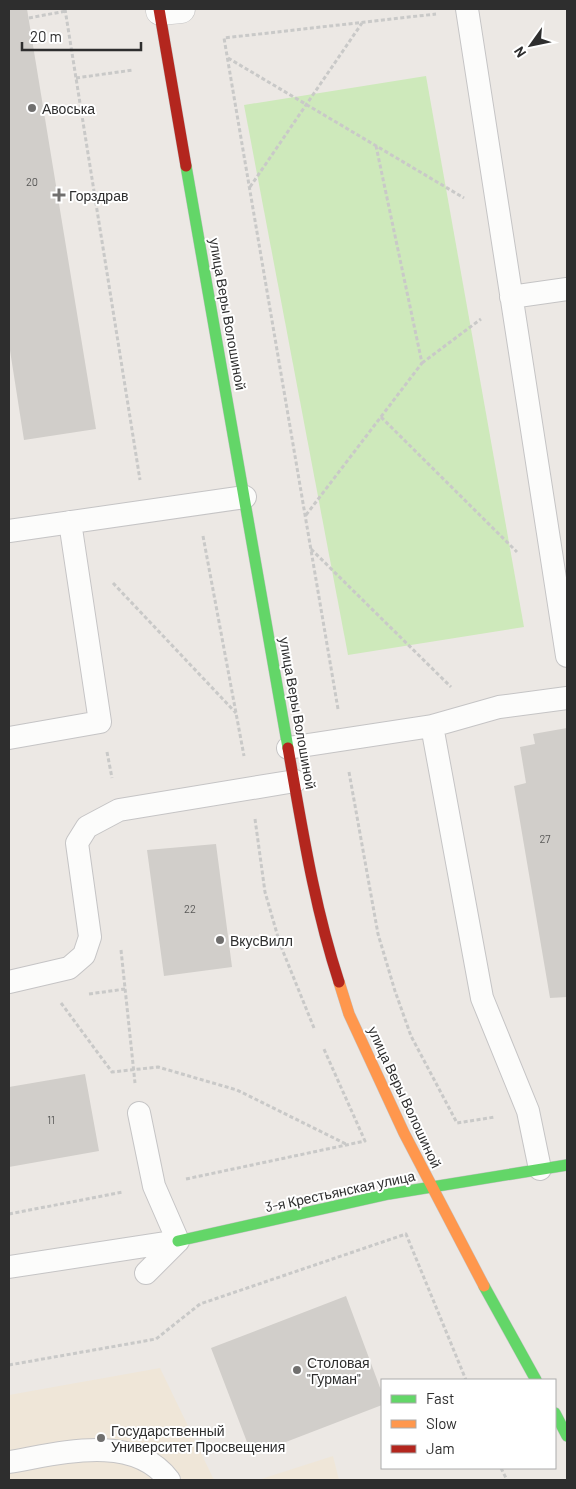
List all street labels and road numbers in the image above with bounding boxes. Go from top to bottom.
street label: улица Веры Волошиной [206,237,250,391]
street label: улица Веры Волошиной [276,636,320,790]
street label: улица Веры Волошиной [365,1023,445,1171]
street label: 3-я Крестьянская улица [263,1167,417,1215]

